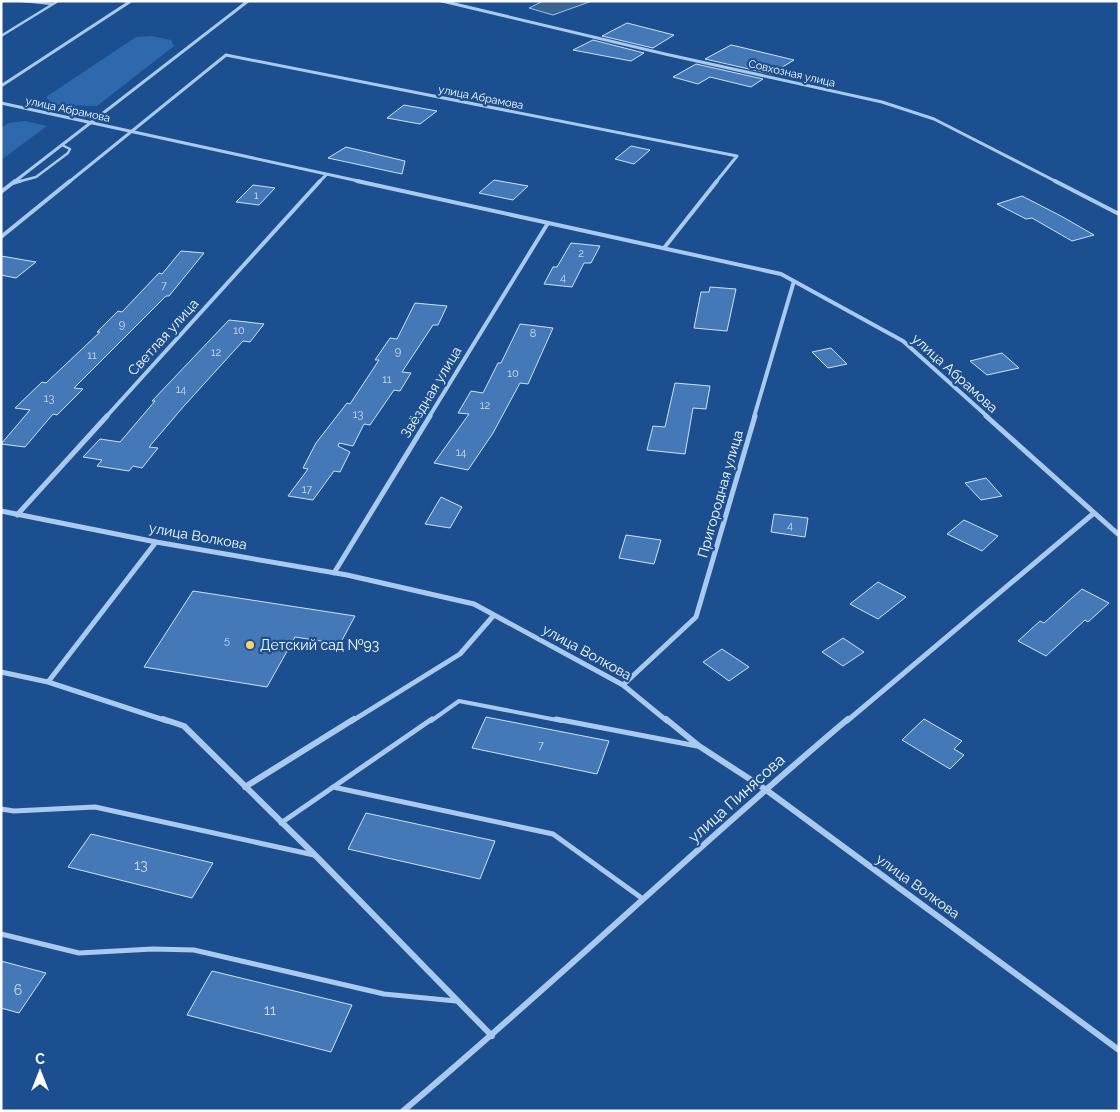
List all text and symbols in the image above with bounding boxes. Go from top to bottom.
street label: Совхозная улица [747,57,837,90]
street label: улица Абрамова [437,83,525,112]
street label: улица Абрамова [24,94,112,125]
house number: 1 [254,189,259,202]
house number: 2 [578,247,584,260]
house number: 4 [560,271,566,284]
house number: 7 [161,279,167,292]
street label: Светлая улица [124,295,202,379]
house number: 9 [119,318,125,331]
house number: 10 [233,324,245,337]
house number: 8 [530,327,536,340]
street label: улица Абрамова [909,330,1001,416]
street label: Звёздная улица [397,343,465,441]
house number: 9 [395,345,401,358]
house number: 12 [211,346,221,359]
house number: 11 [87,349,97,362]
house number: 10 [507,367,519,380]
house number: 11 [382,373,392,386]
house number: 14 [176,383,186,396]
house number: 13 [44,392,54,405]
house number: 12 [480,399,490,412]
house number: 13 [353,408,363,421]
street label: Пригородная улица [694,428,746,560]
house number: 14 [456,446,466,459]
house number: 17 [302,483,312,496]
house number: 4 [787,519,793,532]
street label: улица Волкова [148,520,248,552]
street label: улица Волкова [540,621,634,683]
house number: 5 [224,634,230,647]
place label: Детский сад №93 [260,637,379,653]
marker: Детский сад №93 [244,639,256,651]
house number: 7 [538,739,544,752]
street label: улица Пинясова [684,750,789,847]
street label: улица Волкова [873,850,963,922]
house number: 13 [134,857,148,873]
house number: 6 [14,982,22,998]
house number: 11 [264,1002,276,1018]
north arrow [15,1047,65,1097]
text: С [35,1051,45,1067]

